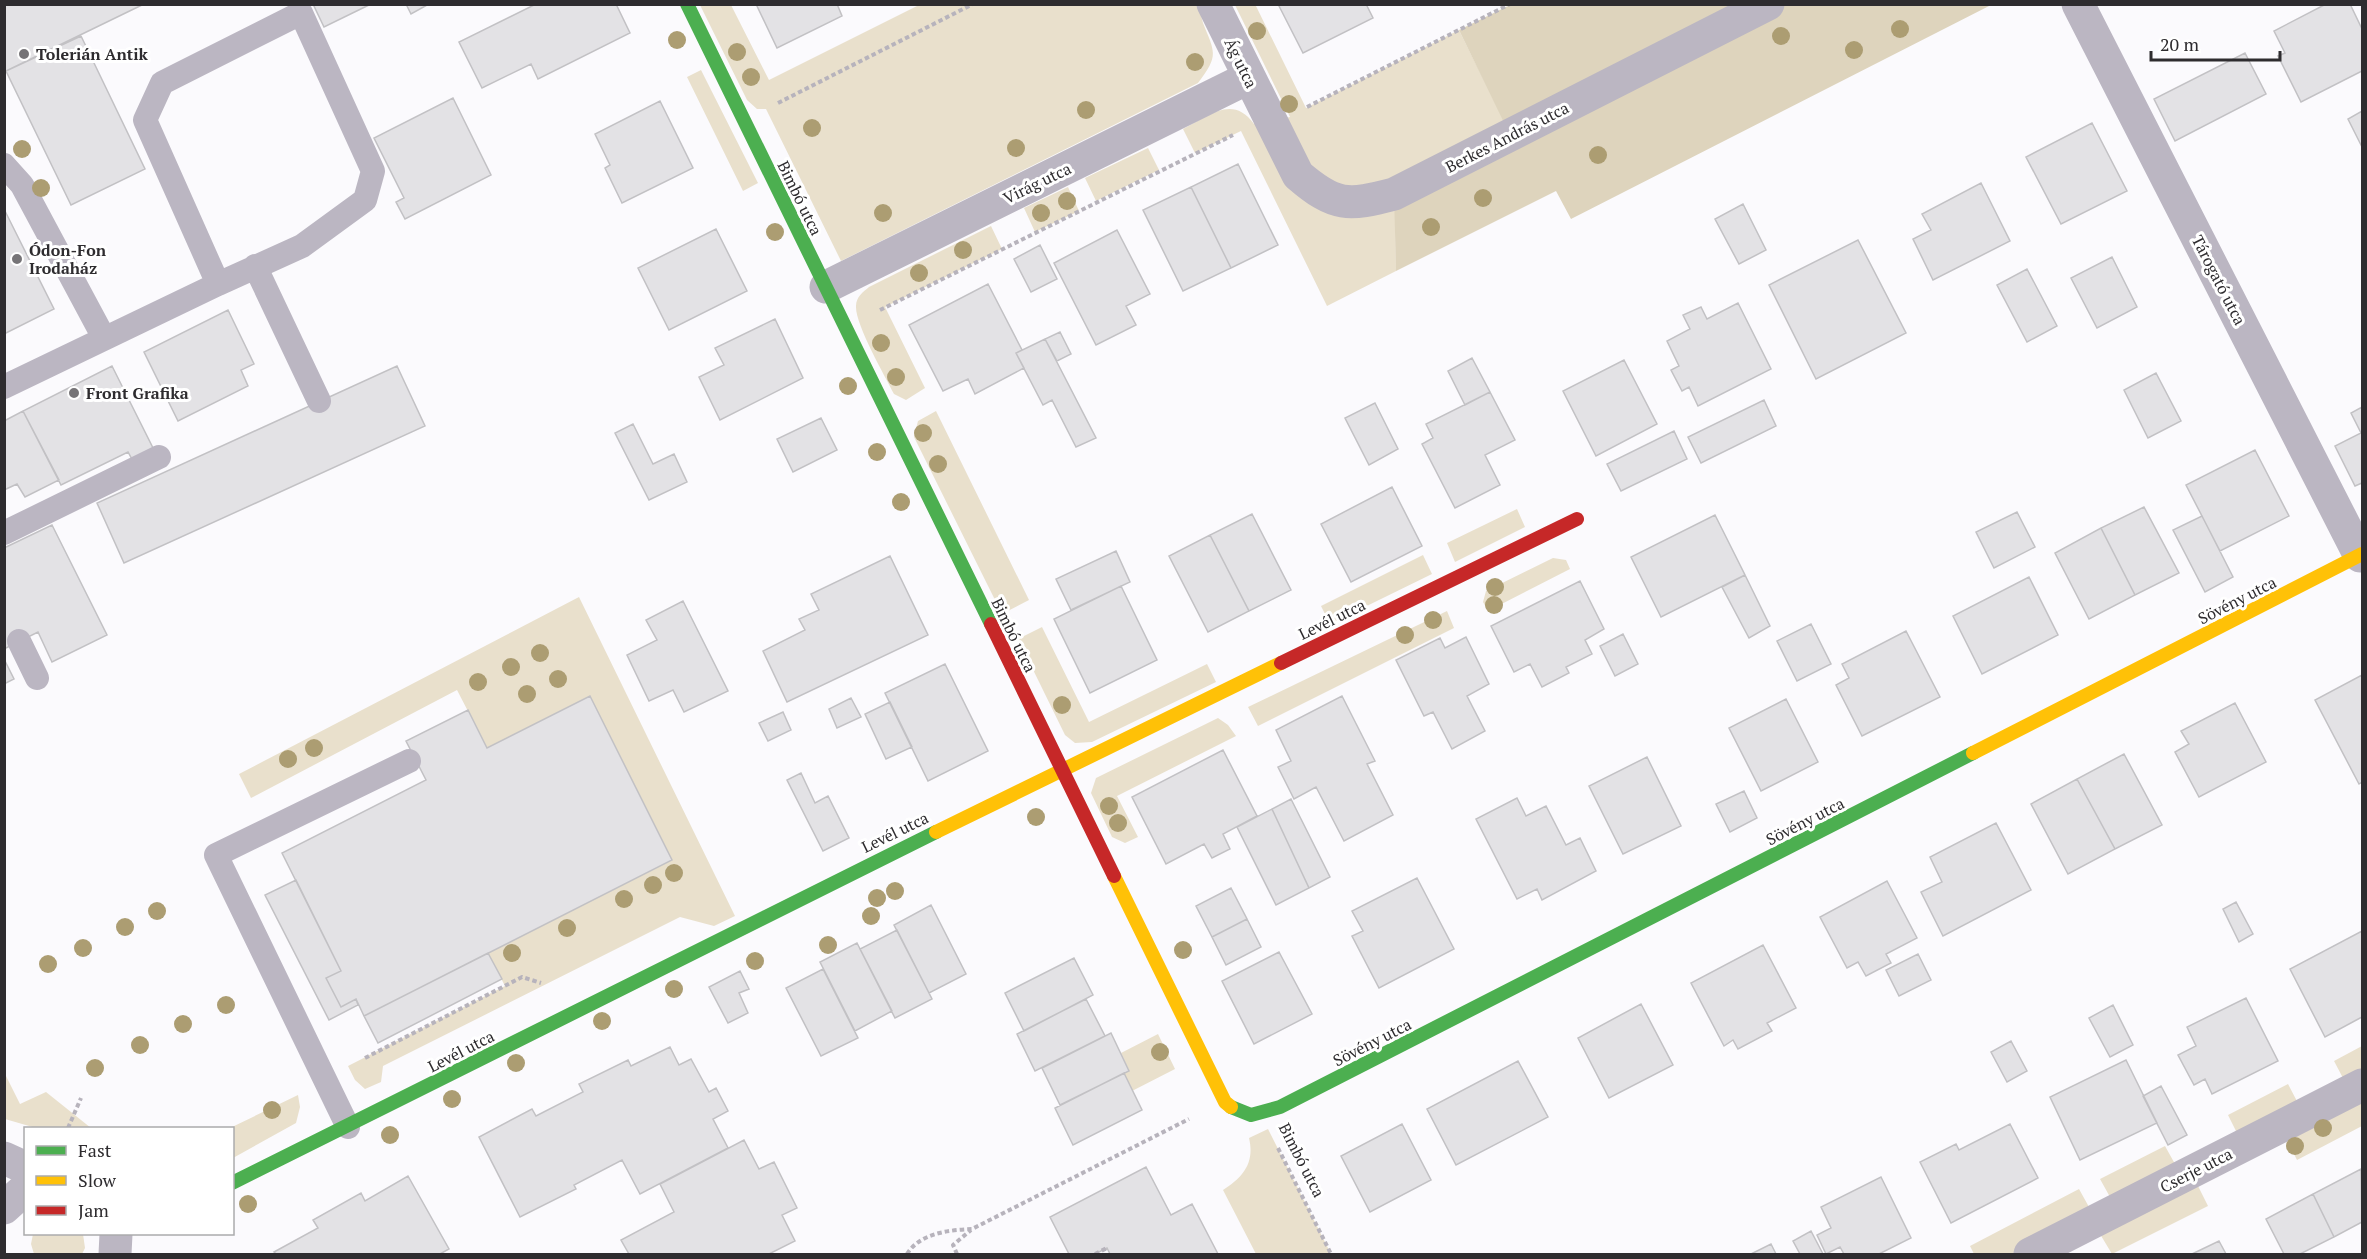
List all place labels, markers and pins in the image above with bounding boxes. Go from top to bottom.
place label: Tolerián Antik [36,43,148,65]
marker: Tolerián Antik [17,47,31,61]
place label: Ódon-Fon Irodaház [29,239,107,279]
marker: Ódon-Fon Irodaház [10,252,24,266]
place label: Front Grafika [86,382,189,404]
marker: Front Grafika [67,386,81,400]

